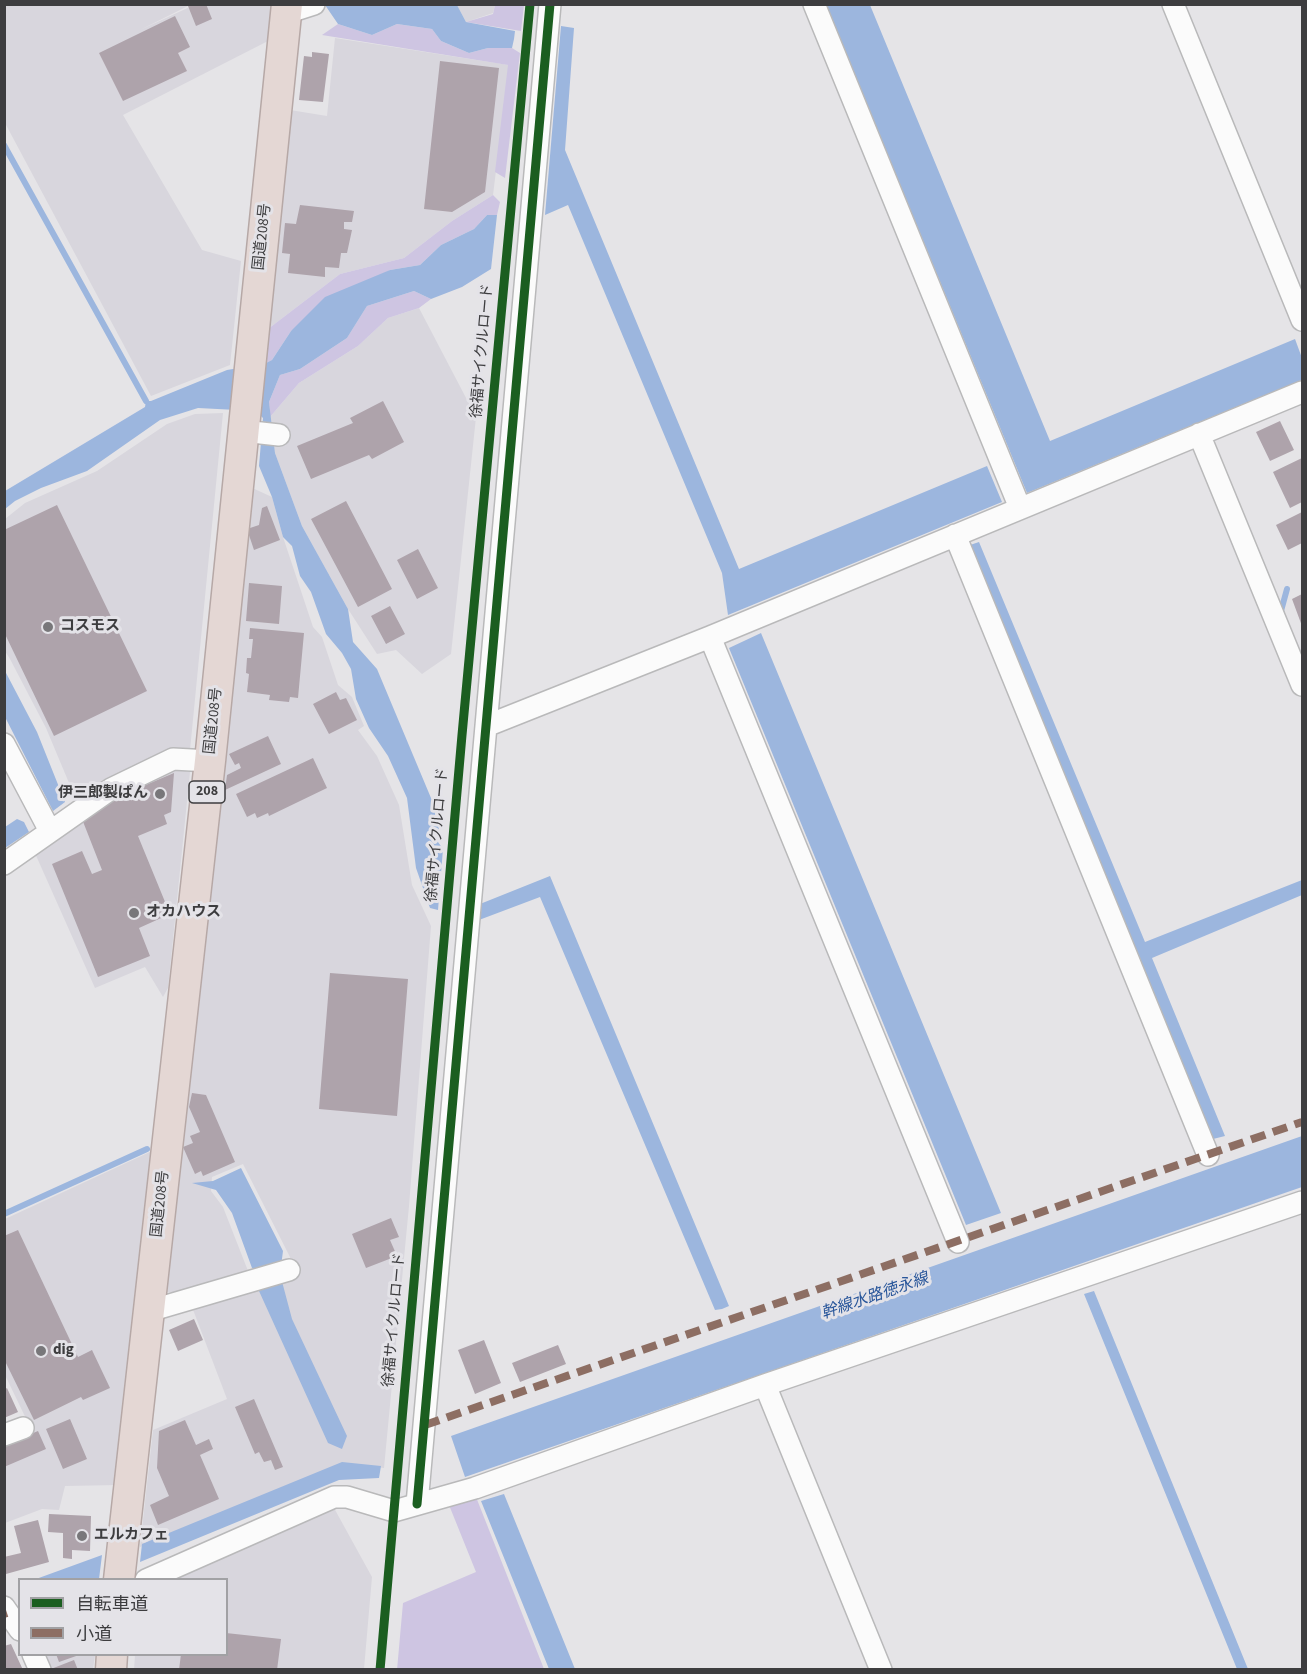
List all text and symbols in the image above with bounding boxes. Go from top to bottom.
street label: 国道208号 [251,203,275,271]
street label: 徐福サイクルロード [468,283,498,419]
place label: コスモス [60,618,120,636]
marker: コスモス [41,620,55,634]
street label: 国道208号 [202,687,226,755]
street label: 徐福サイクルロード [423,767,453,903]
road number: 208 [189,781,225,803]
place label: 伊三郎製ぱん [58,785,148,803]
marker: 伊三郎製ぱん [153,787,167,801]
place label: オカハウス [146,904,221,922]
marker: オカハウス [127,906,141,920]
street label: 国道208号 [149,1170,173,1238]
street label: 徐福サイクルロード [380,1252,410,1388]
water label: 幹線水路徳永線 [819,1270,931,1324]
place label: dig [53,1342,74,1360]
marker: dig [34,1344,48,1358]
place label: エルカフェ [94,1527,169,1545]
marker: エルカフェ [75,1529,89,1543]
legend [18,1578,228,1656]
text: 自転車道 [76,1592,148,1617]
text: 小道 [76,1622,112,1647]

